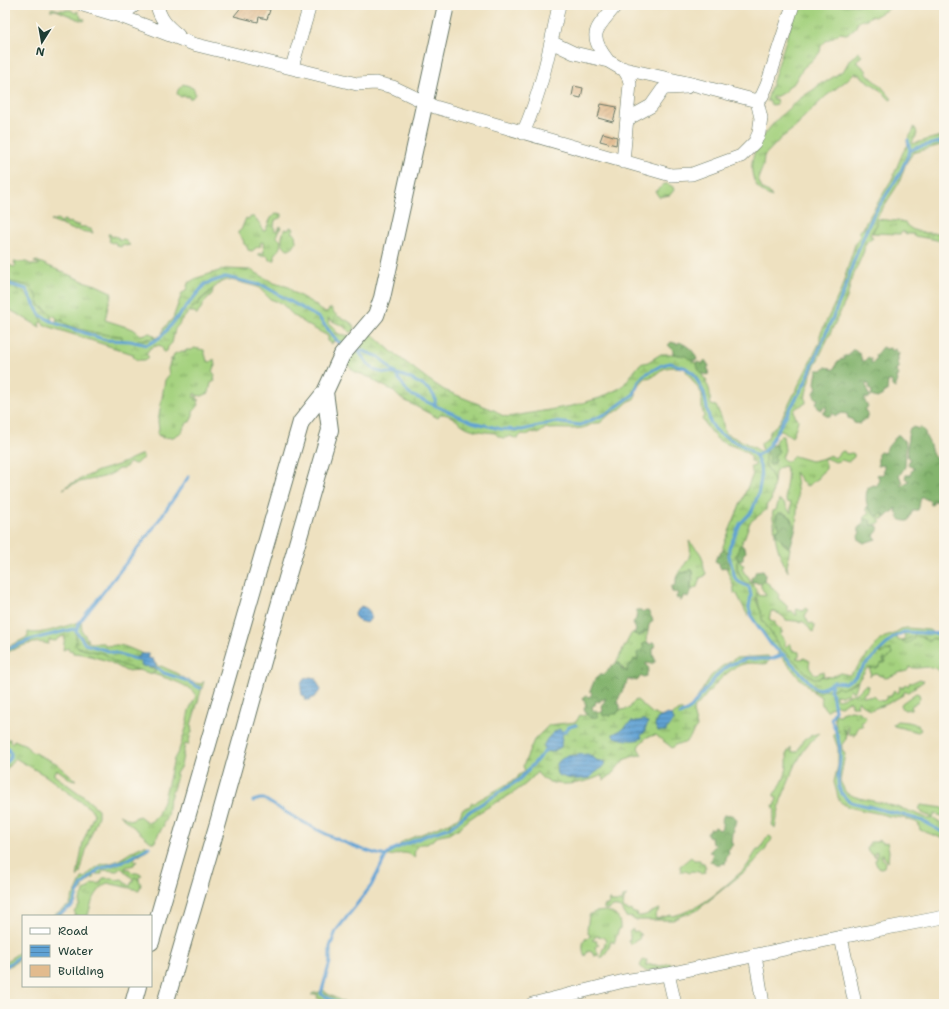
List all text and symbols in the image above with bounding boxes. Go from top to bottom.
north arrow [22,22,62,62]
text: N [34,43,46,60]
legend [22,915,152,987]
text: Road [58,923,89,939]
text: Water [58,943,94,959]
text: Building [58,963,104,979]

